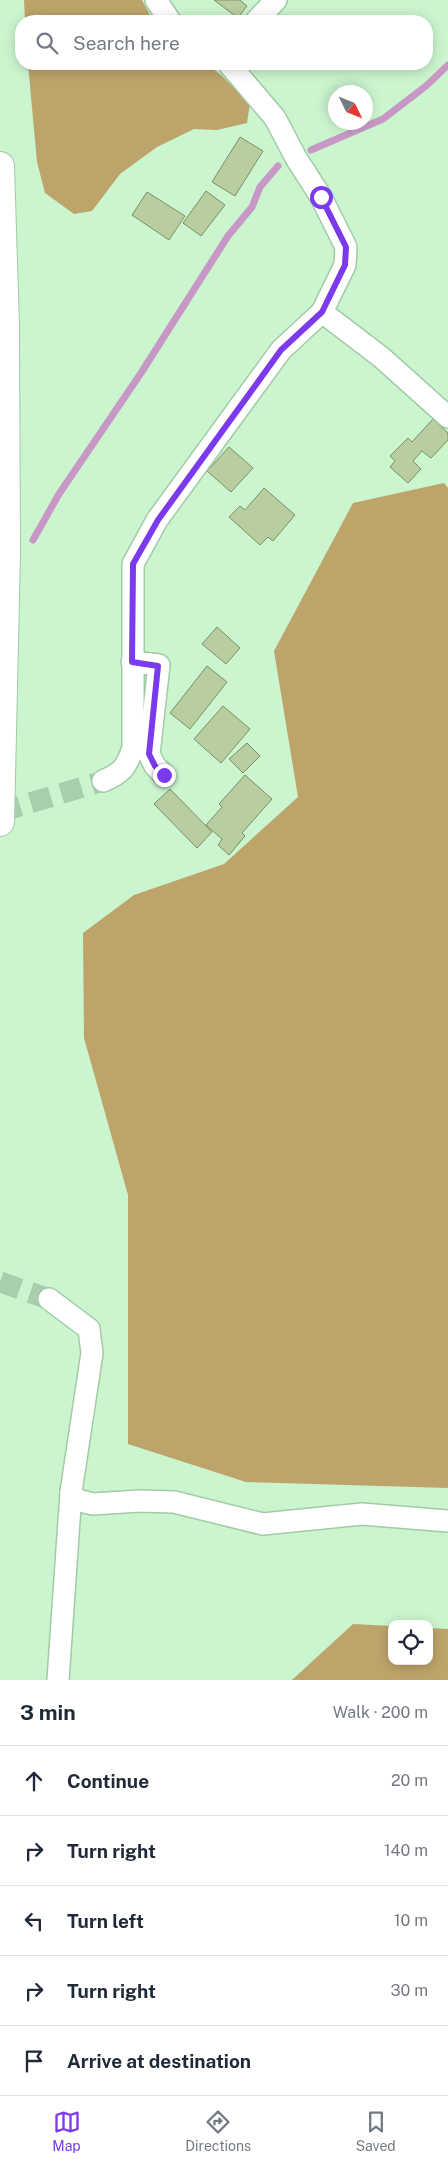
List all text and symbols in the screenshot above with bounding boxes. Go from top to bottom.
search box [15,15,433,70]
icon: search [33,29,61,57]
text: Search here [73,32,180,54]
north arrow [328,85,373,130]
route start [310,186,333,209]
route end [153,764,176,787]
map controls [388,1620,433,1665]
button: locate [388,1620,433,1665]
text: 3 min [20,1700,76,1725]
text: Walk · 200 m [333,1703,428,1722]
icon: ahead [20,1767,48,1795]
text: Continue [67,1770,149,1792]
text: 20 m [391,1771,428,1790]
icon: right [20,1837,48,1865]
text: Turn right [67,1840,156,1862]
text: 140 m [384,1841,428,1860]
icon: left [20,1907,48,1935]
text: Turn left [67,1910,144,1932]
text: 10 m [394,1911,428,1930]
icon: right [20,1977,48,2005]
text: Turn right [67,1980,156,2002]
text: 30 m [391,1981,428,2000]
icon: arrive [20,2047,48,2075]
text: Arrive at destination [67,2050,251,2072]
tab: Map [52,2108,81,2154]
tab: Directions [185,2108,251,2154]
tab: Saved [356,2108,396,2154]

